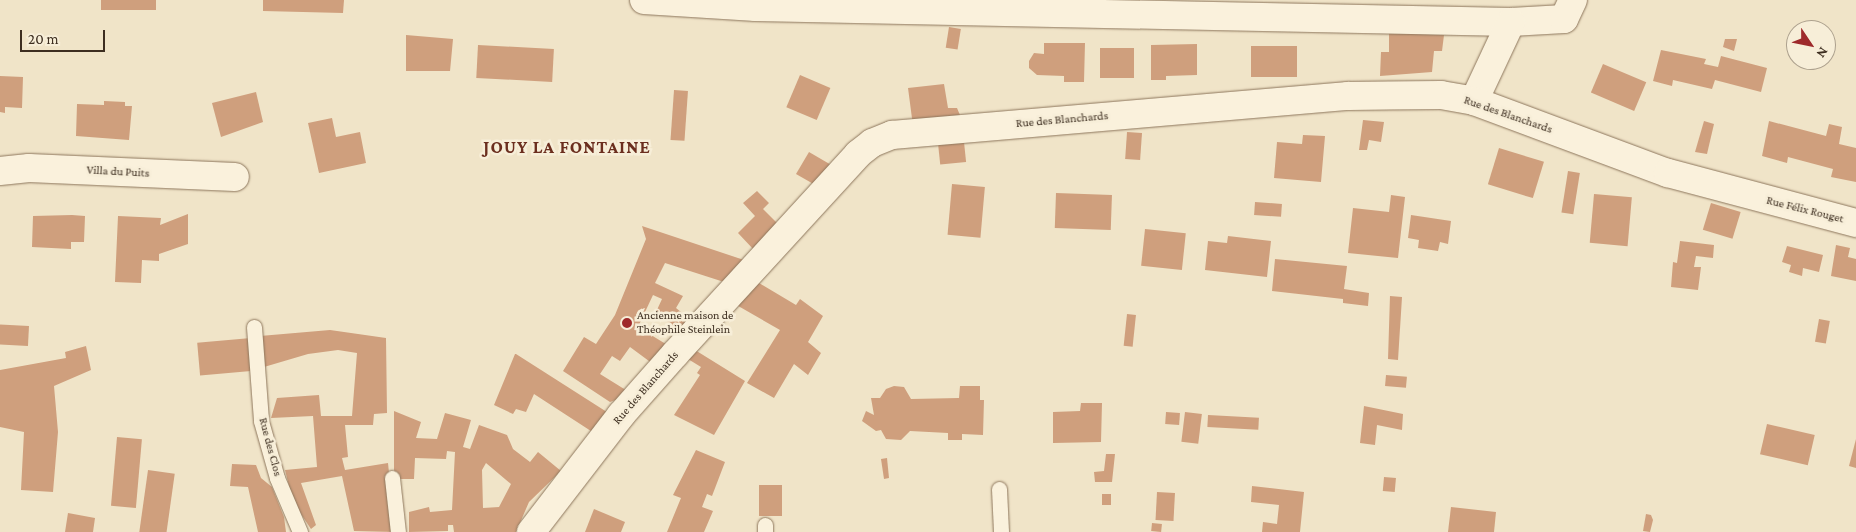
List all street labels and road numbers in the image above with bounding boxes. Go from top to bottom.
street label: Rue des Blanchards [1462,93,1554,137]
street label: Rue des Blanchards [1015,109,1109,131]
street label: Villa du Puits [86,163,150,181]
street label: Rue Félix Rouget [1765,193,1845,227]
street label: Rue des Blanchards [610,348,682,428]
street label: Rue des Clos [255,416,285,478]

